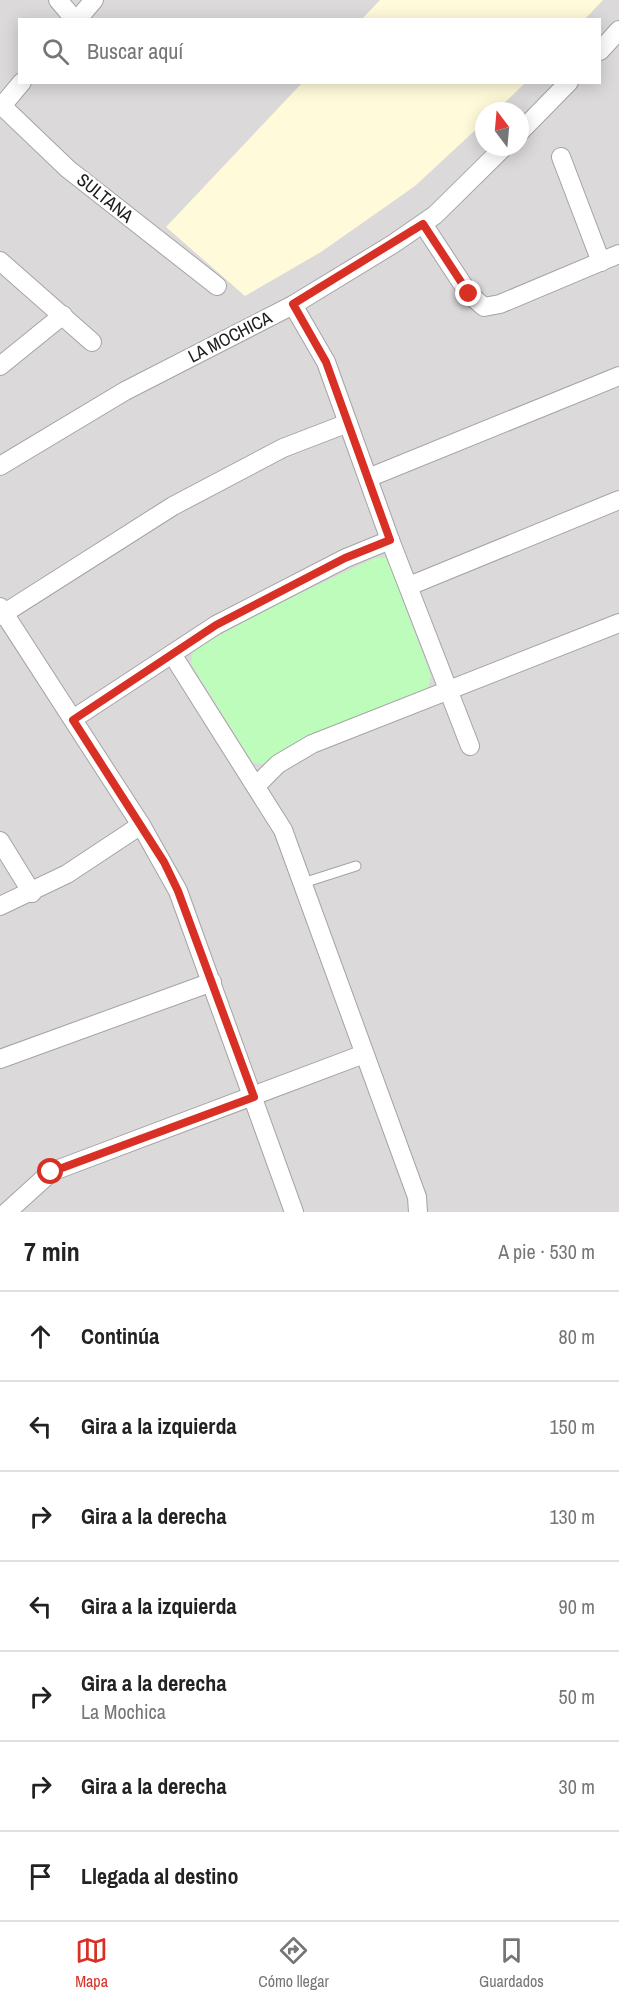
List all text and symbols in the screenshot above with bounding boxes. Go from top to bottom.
search box [18,18,601,84]
icon: search [39,35,72,68]
text: Buscar aquí [87,36,183,66]
north arrow [475,102,529,156]
street label: SULTANA [72,167,139,228]
route end [455,280,481,306]
street label: LA MOCHICA [184,305,276,368]
route start [37,1158,63,1184]
text: 7 min [24,1234,80,1269]
text: A pie · 530 m [498,1238,595,1265]
icon: ahead [24,1320,57,1353]
text: Continúa [81,1321,159,1351]
text: 80 m [559,1323,595,1350]
icon: left [24,1410,57,1443]
text: Gira a la izquierda [81,1411,236,1441]
text: 150 m [549,1413,595,1440]
icon: right [24,1500,57,1533]
text: Gira a la derecha [81,1501,226,1531]
text: 130 m [549,1503,595,1530]
icon: left [24,1590,57,1623]
text: Gira a la izquierda [81,1591,236,1621]
text: 90 m [559,1593,595,1620]
text: Gira a la derecha [81,1668,226,1698]
icon: right [24,1680,57,1713]
text: 50 m [559,1683,595,1710]
text: La Mochica [81,1698,166,1725]
icon: right [24,1770,57,1803]
text: Gira a la derecha [81,1771,226,1801]
text: 30 m [559,1773,595,1800]
icon: arrive [24,1860,57,1893]
text: Llegada al destino [81,1861,238,1891]
tab: Mapa [75,1934,108,1992]
tab: Cómo llegar [258,1934,329,1992]
tab: Guardados [479,1934,544,1992]

